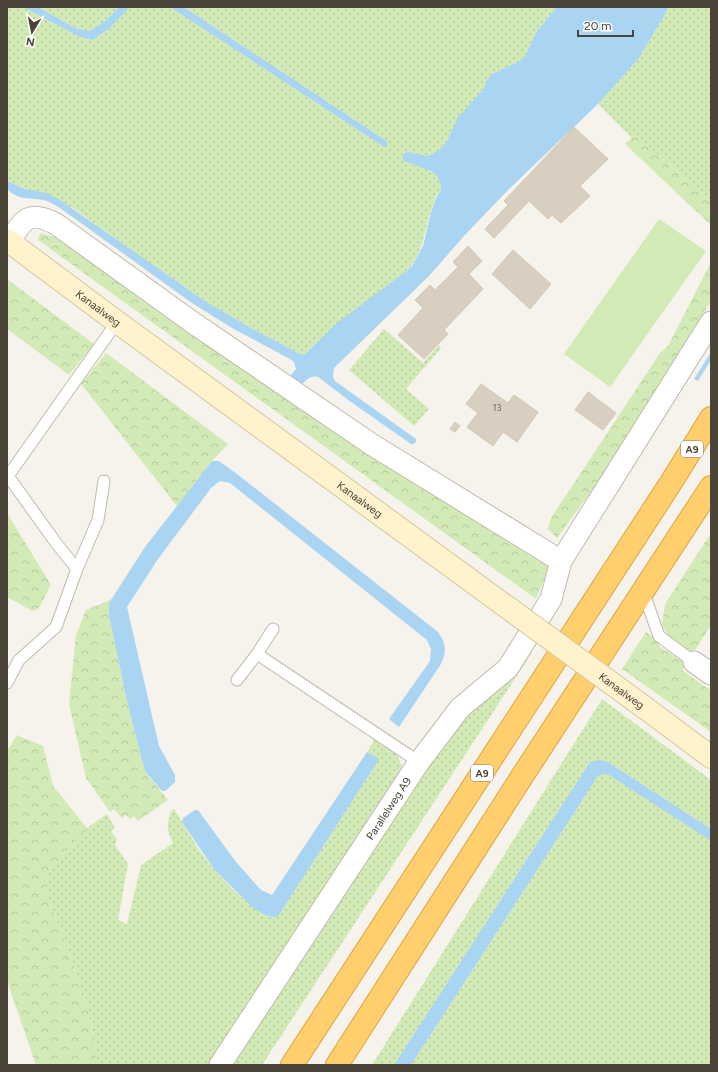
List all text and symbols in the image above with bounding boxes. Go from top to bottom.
north arrow [12,12,52,52]
scale bar [578,12,633,38]
text: 20 m [584,19,612,33]
text: N [25,34,36,48]
street label: Kanaalweg [73,287,123,330]
house number: 13 [493,402,501,413]
road number: A9 [681,441,703,457]
street label: Kanaalweg [334,479,385,521]
street label: Kanaalweg [596,670,647,712]
road number: A9 [471,765,493,781]
street label: Parallelweg A9 [364,775,414,842]

